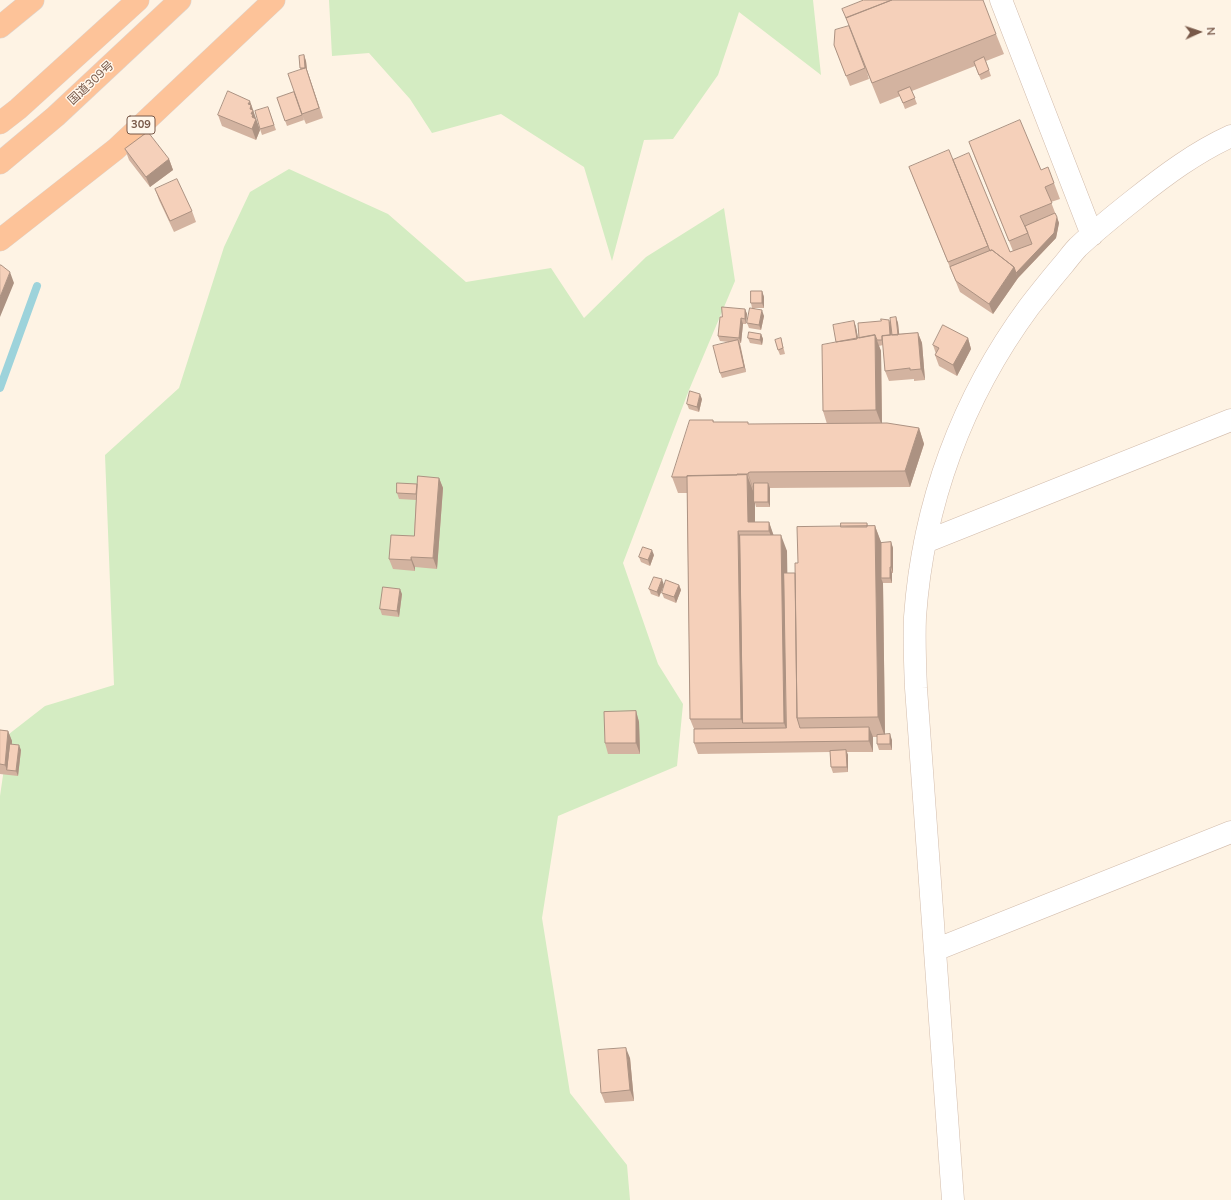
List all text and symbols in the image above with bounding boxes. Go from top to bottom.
north arrow [1179,12,1219,52]
text: N [1204,27,1218,36]
street label: 国道309号 [65,58,117,108]
road number: 309 [127,116,155,134]

